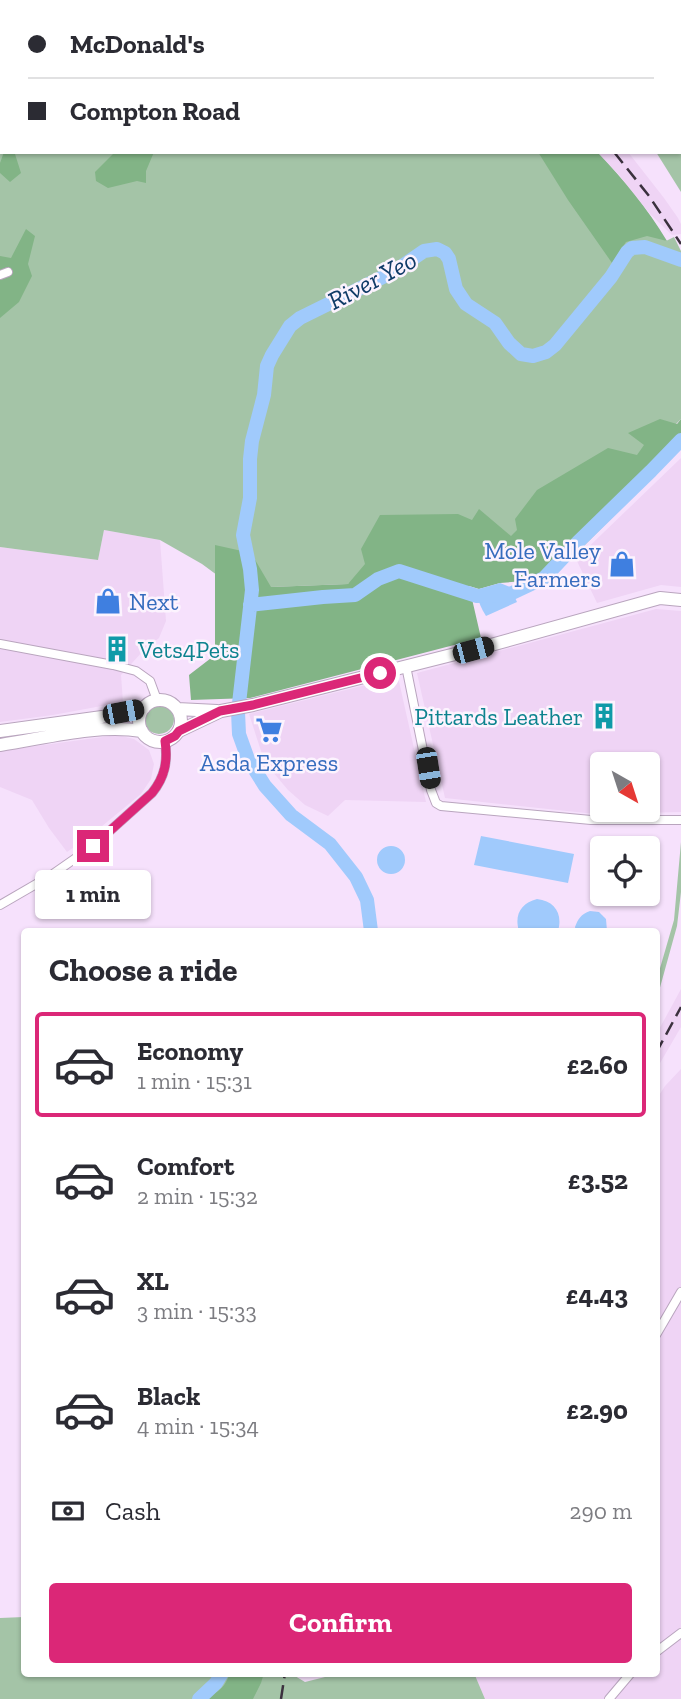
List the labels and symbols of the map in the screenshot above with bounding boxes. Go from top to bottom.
water label: River Yeo [322,243,422,317]
place label: Mole Valley Farmers [484,536,602,593]
shop icon: Mole Valley Farmers [607,549,637,579]
shop icon: Next [93,586,123,616]
place label: Next [129,587,179,616]
building icon: Vets4Pets [102,634,132,664]
car [450,634,497,666]
place label: Vets4Pets [137,635,240,664]
route start [364,657,396,689]
car [101,698,146,726]
building icon: Pittards Leather [589,701,619,731]
place label: Pittards Leather [414,702,583,731]
supermarket icon: Asda Express [254,715,284,745]
car [415,746,442,790]
place label: Asda Express [200,748,338,777]
north arrow [590,752,660,822]
route end [77,830,109,862]
callout: 1 min [35,870,151,920]

